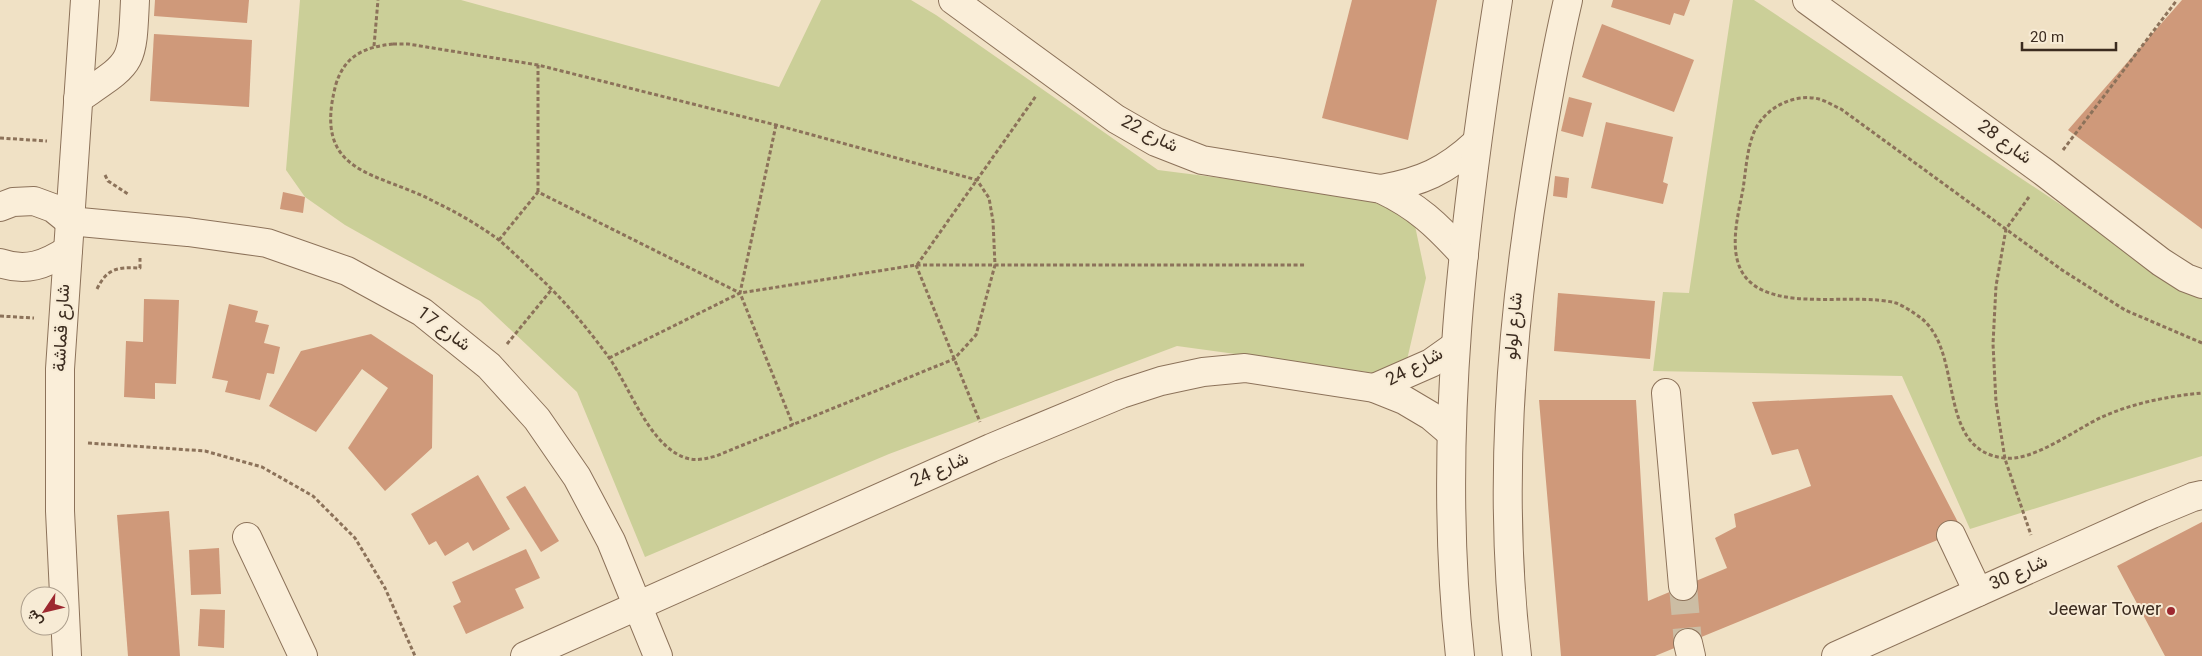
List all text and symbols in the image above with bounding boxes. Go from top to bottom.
scale bar [2022,20,2116,52]
text: 20 m [2030,27,2064,50]
street label: شارع 22 [1115,109,1183,161]
street label: شارع 28 [1971,114,2037,172]
street label: شارع قماشة [47,283,79,373]
street label: شارع لولو [1498,291,1532,361]
street label: شارع 17 [410,300,476,360]
street label: شارع 24 [1381,341,1449,395]
street label: شارع 24 [906,446,974,496]
street label: شارع 30 [1985,549,2053,599]
north arrow [20,586,70,636]
place label: Jeewar Tower [2049,597,2161,625]
text: ش [22,604,50,631]
marker: Jeewar Tower [2165,605,2177,617]

